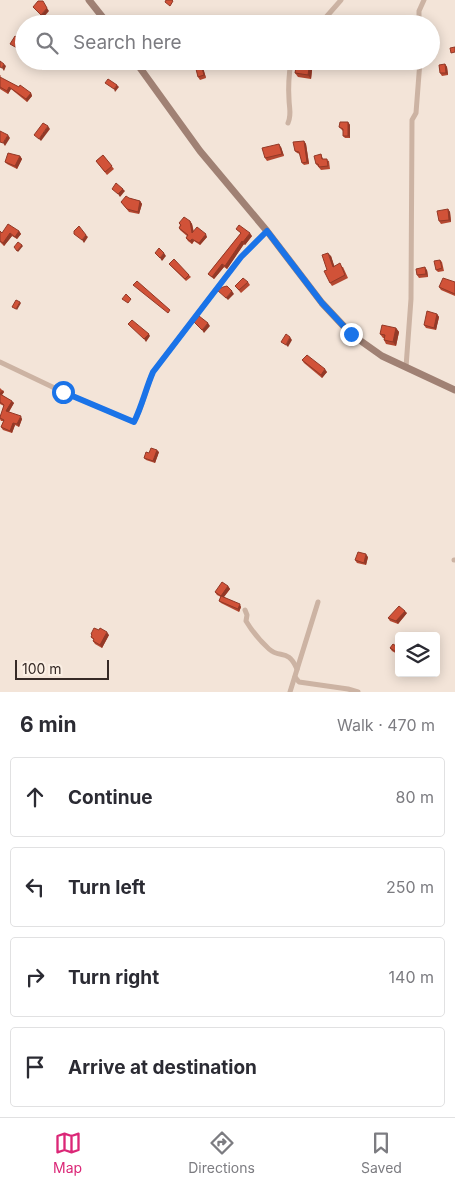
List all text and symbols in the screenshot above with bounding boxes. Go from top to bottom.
search box [15,15,440,70]
icon: search [33,29,61,57]
text: Search here [73,31,182,54]
route end [340,323,363,346]
route start [52,381,75,404]
map controls [395,632,440,677]
button: layers [395,632,440,677]
scale bar [15,657,109,680]
text: 100 m [22,660,62,677]
text: 6 min [20,712,77,737]
text: Walk · 470 m [337,715,435,735]
icon: ahead [21,783,49,811]
text: Continue [68,786,153,809]
text: 80 m [395,787,434,807]
icon: left [21,873,49,901]
text: Turn left [68,876,146,899]
text: 250 m [386,877,434,897]
icon: right [21,963,49,991]
text: Turn right [68,966,159,989]
text: 140 m [389,967,434,987]
icon: arrive [21,1053,49,1081]
text: Arrive at destination [68,1056,257,1079]
tab: Map [53,1129,82,1176]
tab: Directions [188,1129,255,1176]
tab: Saved [361,1129,402,1176]

